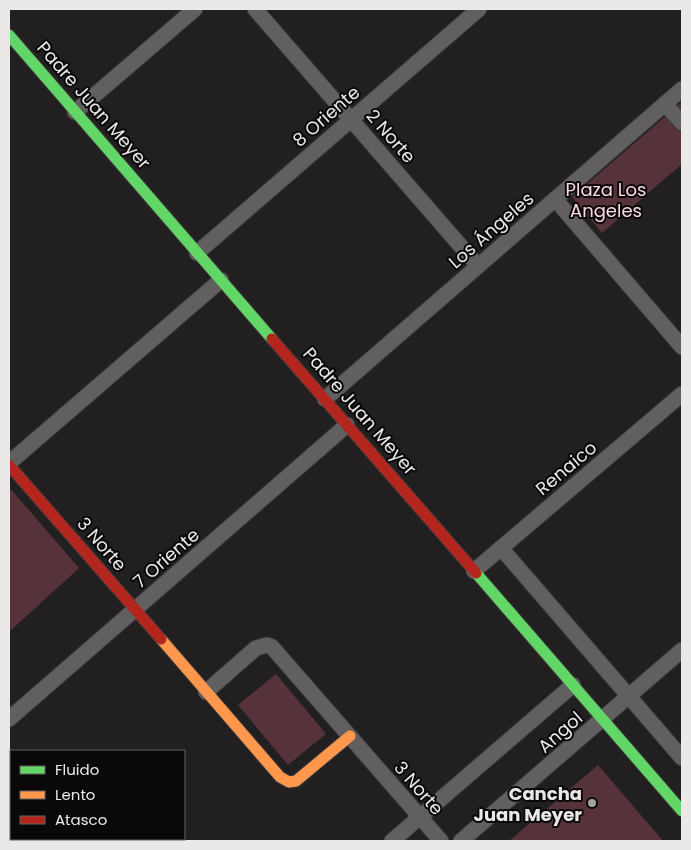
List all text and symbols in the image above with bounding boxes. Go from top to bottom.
street label: Padre Juan Meyer [32,36,157,174]
street label: 8 Oriente [287,80,365,152]
street label: 2 Norte [361,104,421,168]
park label: Plaza Los Angeles [566,177,646,223]
street label: Los Ángeles [443,186,539,274]
street label: Padre Juan Meyer [298,342,423,480]
street label: Renaico [530,435,602,501]
street label: 3 Norte [72,512,132,576]
street label: 7 Oriente [127,522,205,594]
street label: Angol [532,706,588,758]
legend [10,750,185,840]
street label: 3 Norte [389,756,449,820]
text: Fluido [55,759,99,780]
place label: Cancha Juan Meyer [474,781,582,827]
text: Lento [55,784,95,805]
marker: Cancha Juan Meyer [586,797,598,809]
text: Atasco [55,809,107,830]

